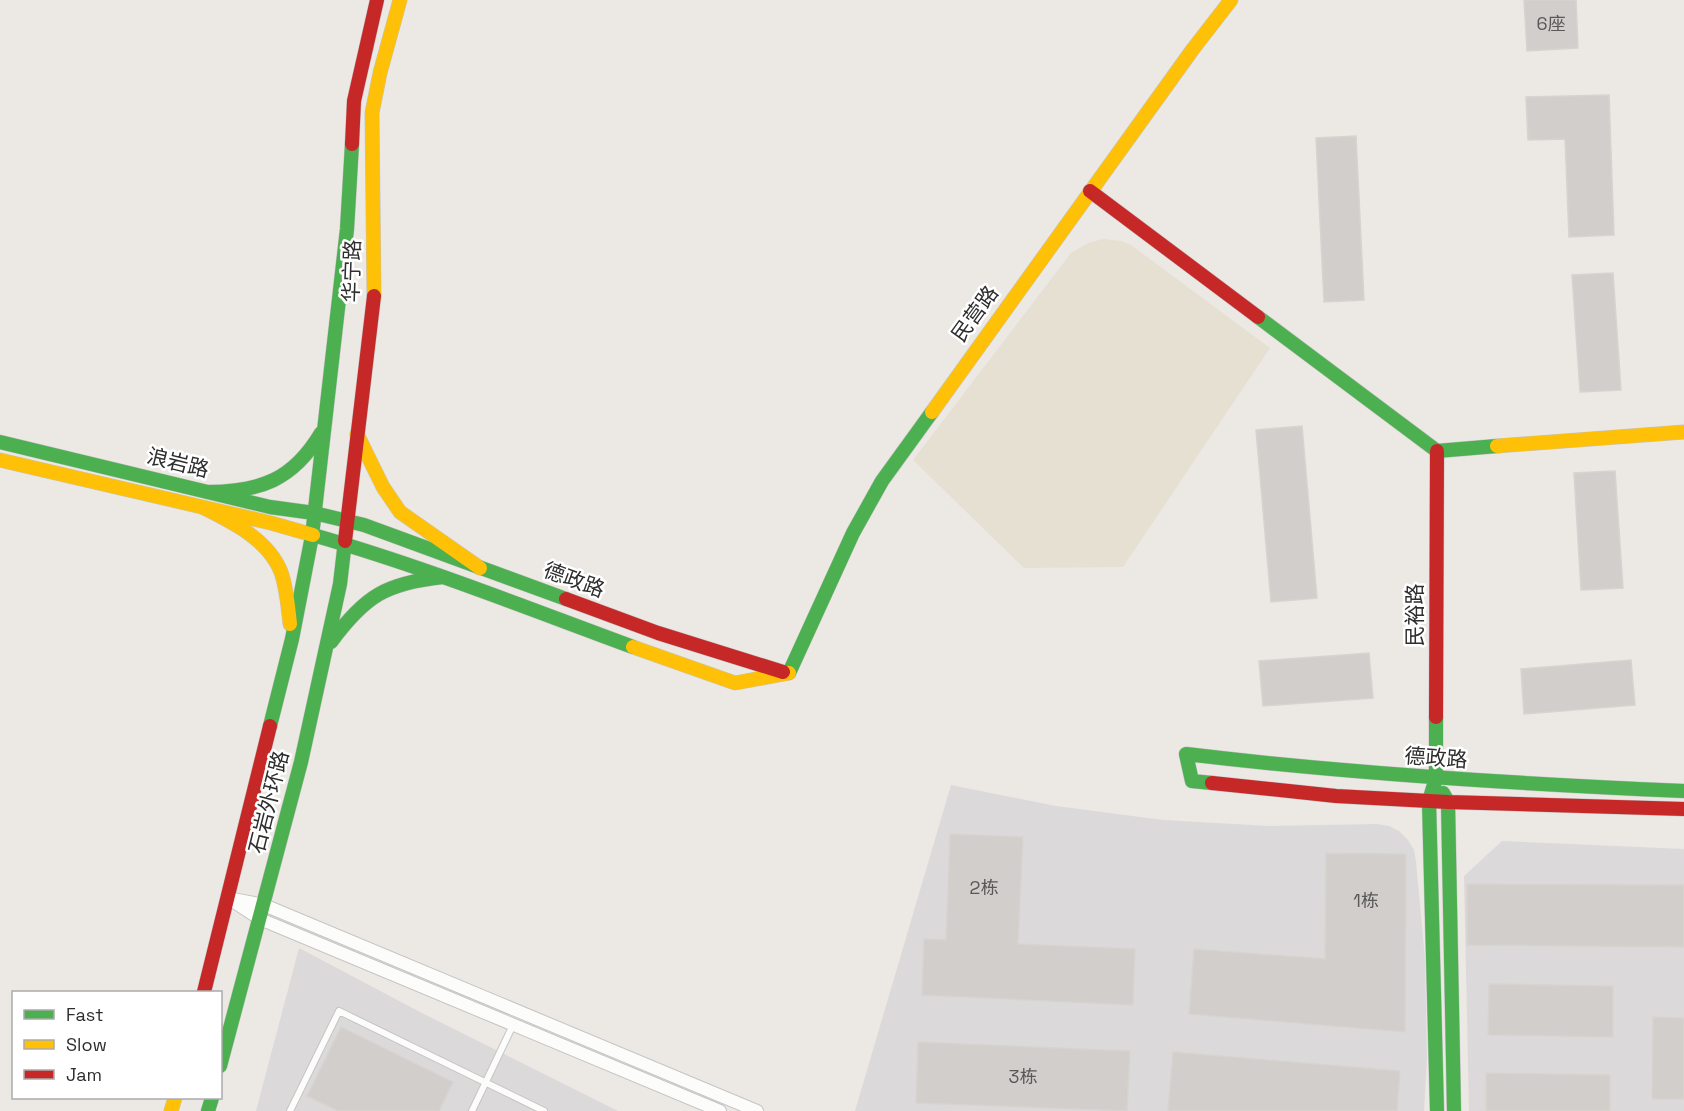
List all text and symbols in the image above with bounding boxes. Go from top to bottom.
house number: 6座 [1536,12,1566,35]
street label: 华宁路 [337,239,366,303]
street label: 民营路 [945,280,1004,347]
street label: 浪岩路 [144,442,212,483]
street label: 德政路 [540,556,608,603]
street label: 民裕路 [1401,584,1428,647]
street label: 德政路 [1404,742,1468,773]
street label: 石岩外环路 [243,748,294,856]
house number: 2栋 [970,876,998,899]
house number: 1栋 [1353,889,1379,912]
legend [12,991,222,1099]
text: Fast [66,1003,103,1026]
text: Slow [66,1033,107,1056]
text: Jam [66,1063,102,1086]
house number: 3栋 [1009,1065,1037,1088]

